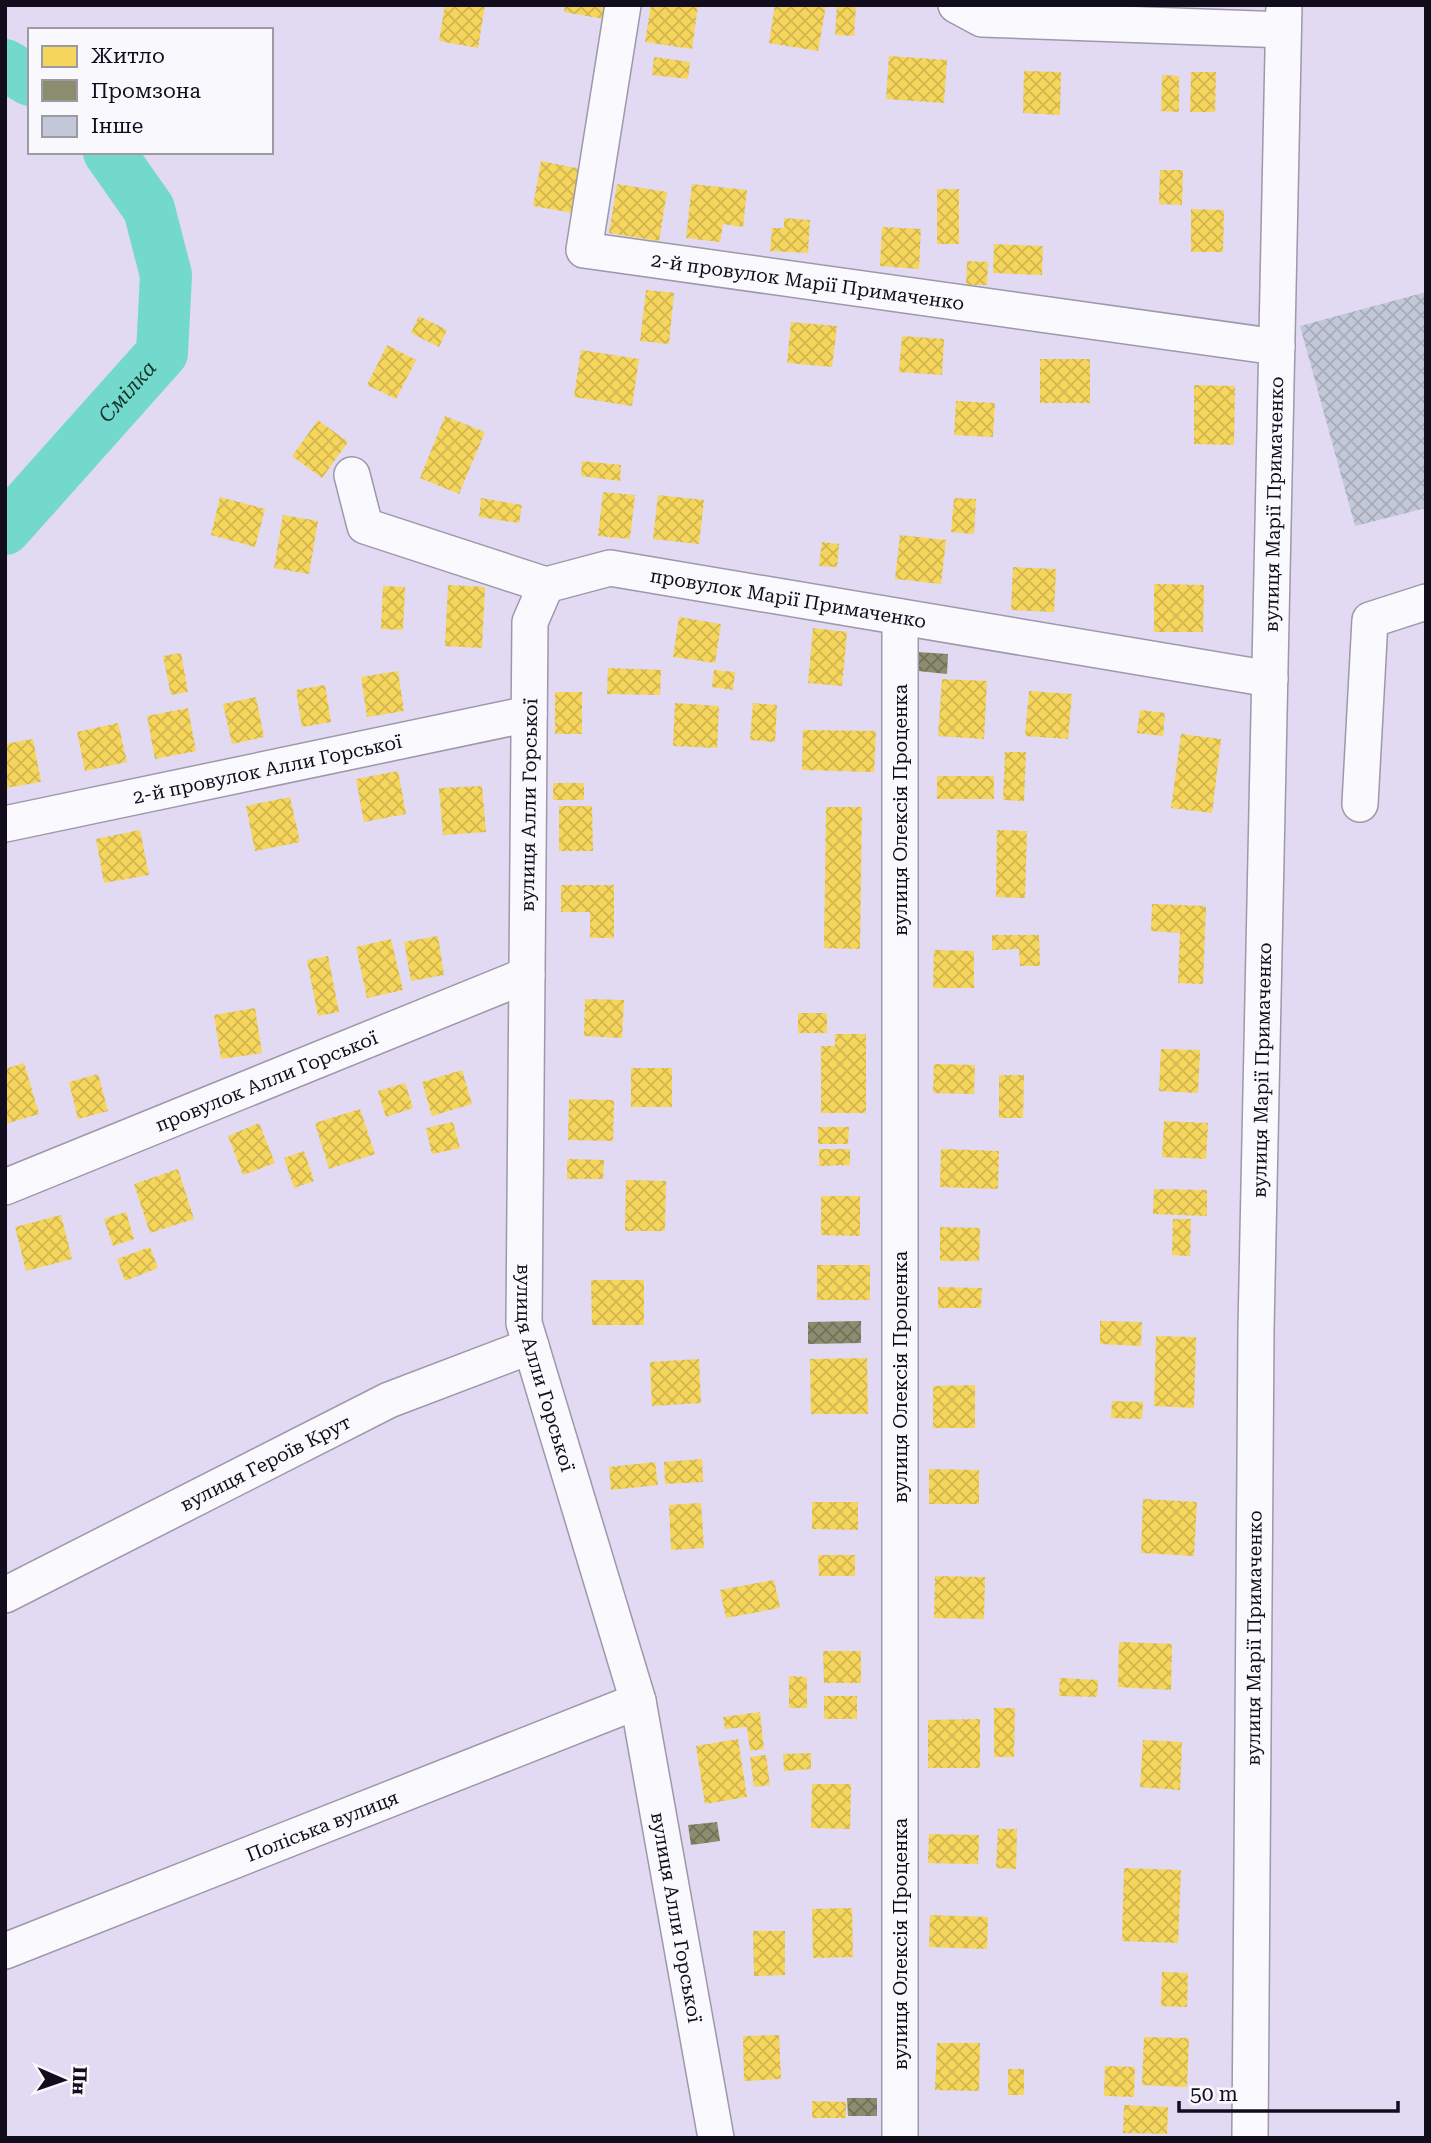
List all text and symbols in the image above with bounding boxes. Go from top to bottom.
legend [28,28,273,154]
text: Житло [91,44,165,68]
text: Промзона [91,79,201,103]
text: Інше [91,114,143,138]
street label: 2-й провулок Марії Примаченко [650,248,966,315]
water label: Смілка [94,356,161,427]
street label: вулиця Марії Примаченко [1259,376,1288,632]
street label: провулок Марії Примаченко [648,563,928,633]
street label: вулиця Олексія Проценка [889,683,912,936]
street label: вулиця Алли Горської [516,698,542,912]
street label: 2-й провулок Алли Горської [131,730,404,808]
street label: вулиця Марії Примаченко [1247,942,1276,1198]
street label: провулок Алли Горської [152,1026,381,1136]
street label: вулиця Олексія Проценка [889,1250,912,1503]
street label: вулиця Алли Горської [513,1264,580,1474]
street label: вулиця Героїв Крут [176,1410,355,1516]
street label: вулиця Марії Примаченко [1241,1510,1266,1766]
street label: Поліська вулиця [243,1785,402,1866]
street label: вулиця Алли Горської [647,1810,707,2025]
street label: вулиця Олексія Проценка [889,1817,912,2070]
north arrow [28,2045,98,2115]
text: Пн [67,2066,91,2095]
scale bar [1179,2070,1398,2114]
text: 50 m [1190,2082,1238,2106]

